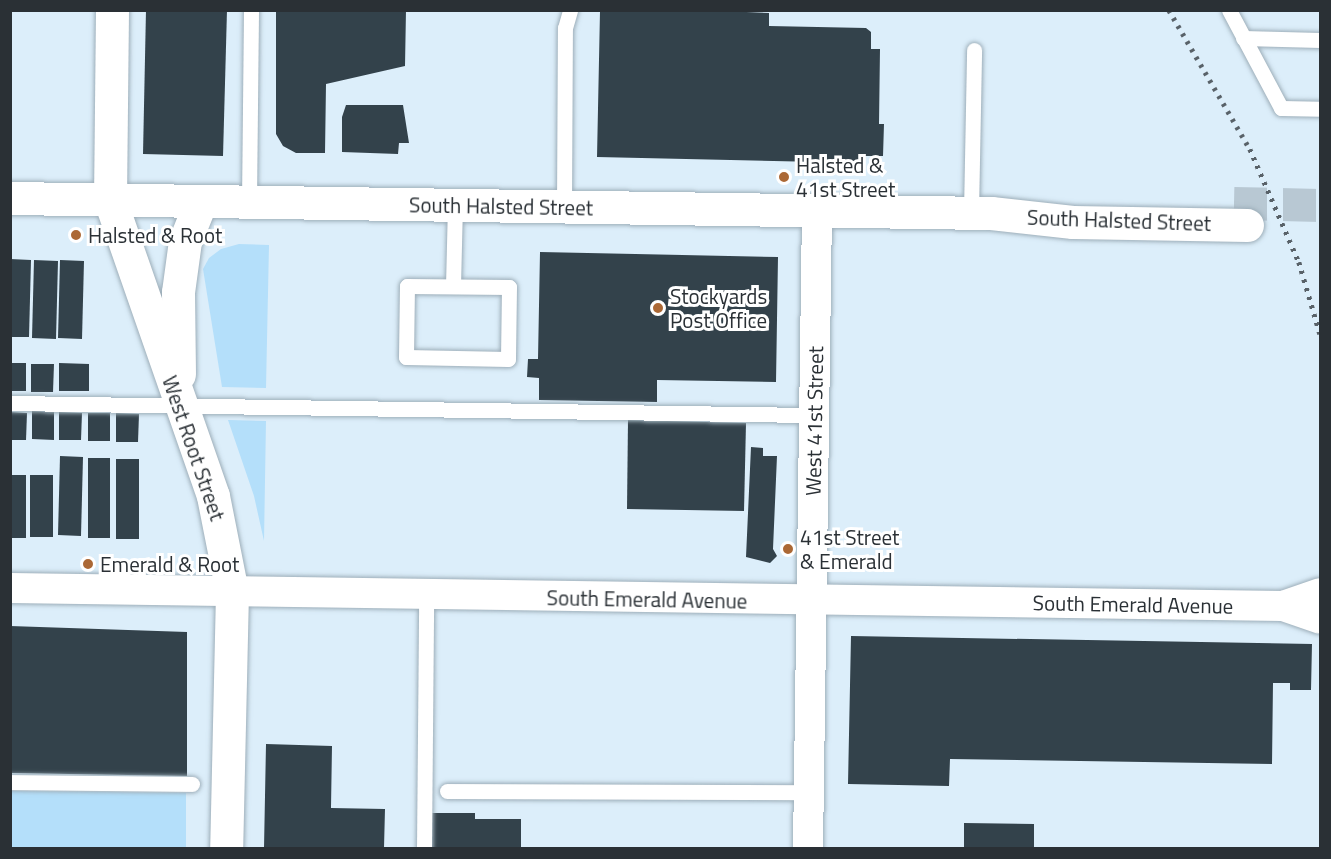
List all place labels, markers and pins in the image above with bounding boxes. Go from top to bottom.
place label: Halsted & 41st Street [796,152,895,202]
marker: Halsted & 41st Street [777,170,791,184]
place label: Halsted & Root [88,222,222,248]
marker: Halsted & Root [69,228,83,242]
place label: Stockyards Post Office [670,283,767,333]
marker: Stockyards Post Office [651,301,665,315]
place label: 41st Street & Emerald [800,524,899,574]
marker: 41st Street & Emerald [781,542,795,556]
place label: Emerald & Root [100,551,239,577]
marker: Emerald & Root [81,557,95,571]

